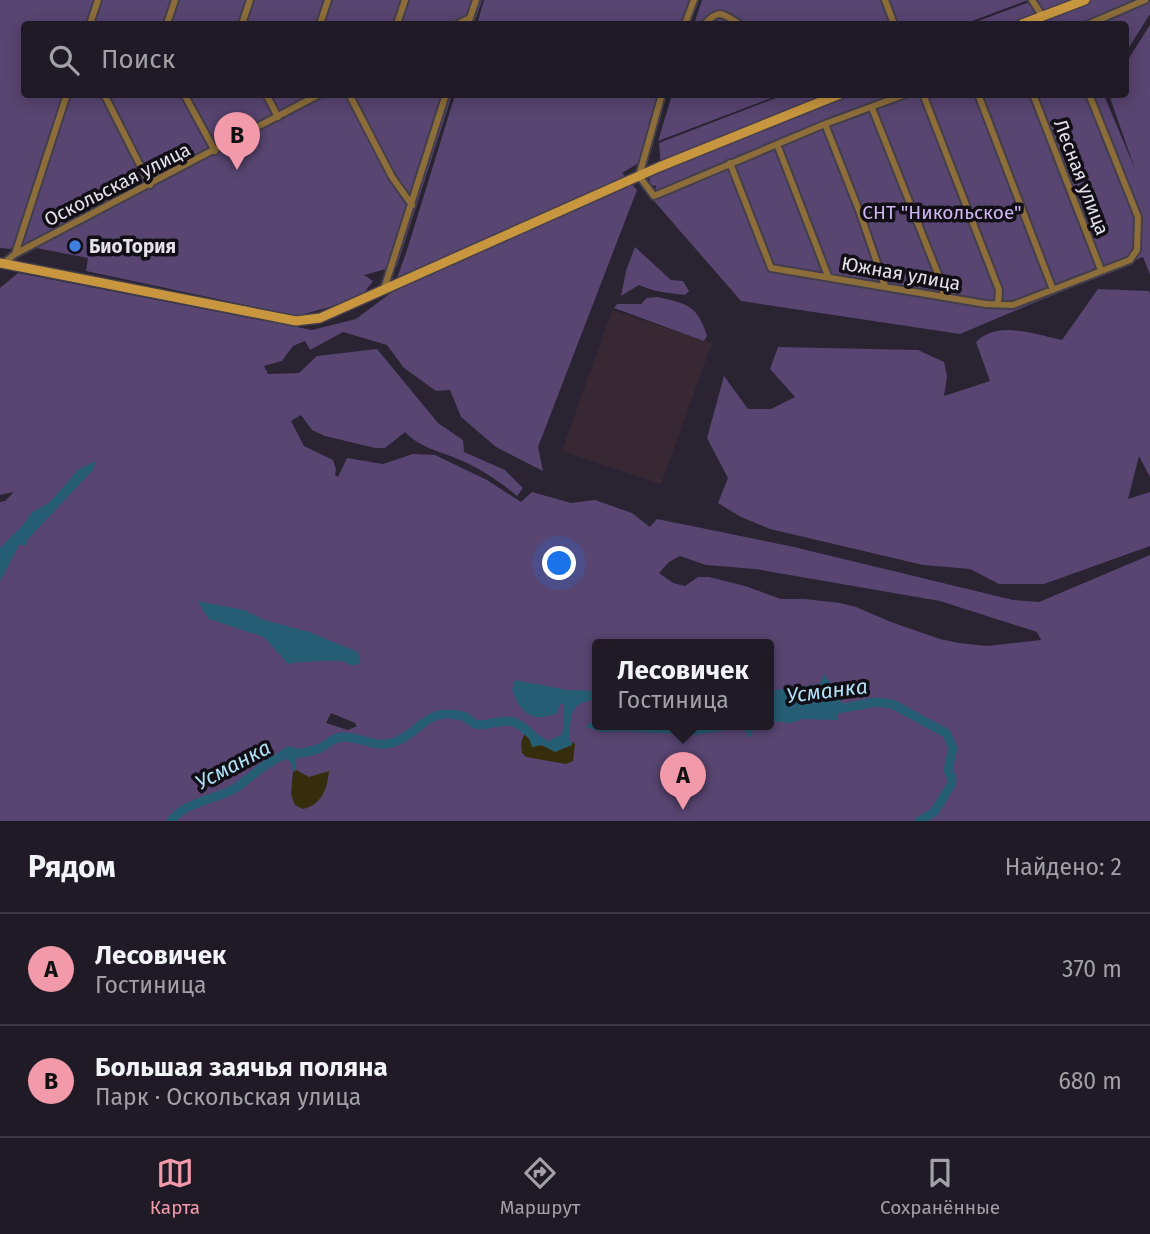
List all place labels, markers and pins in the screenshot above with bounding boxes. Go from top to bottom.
pin: B [214,112,260,170]
place label: БиоТория [89,235,176,258]
marker: БиоТория [67,238,83,254]
pin: A [660,752,706,810]

